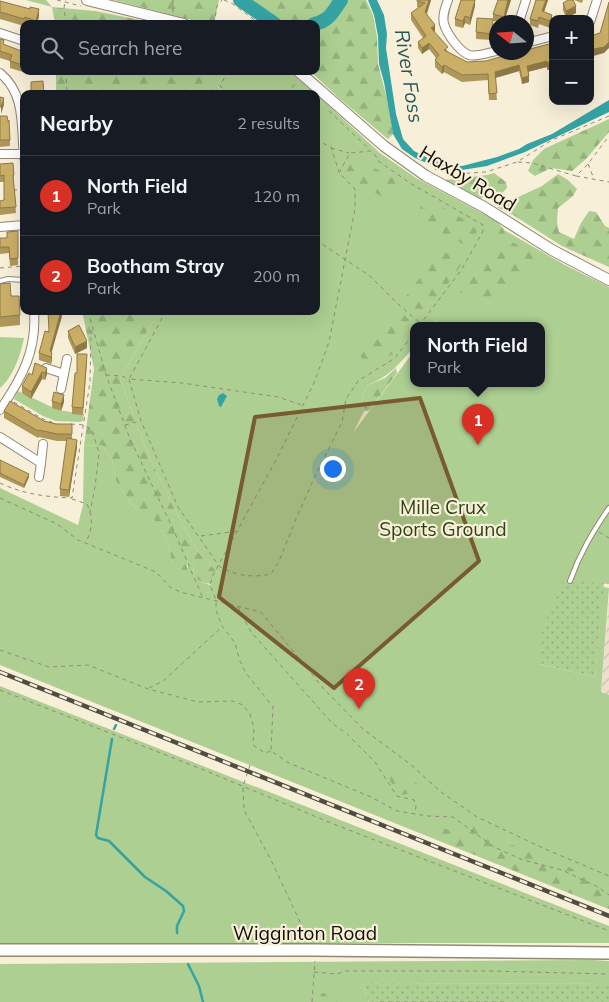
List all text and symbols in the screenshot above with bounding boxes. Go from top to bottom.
north arrow [489,15,534,60]
map controls [549,15,594,105]
button: + [549,15,594,60]
search box [20,20,320,75]
water label: River Foss [390,27,429,125]
icon: search [38,34,66,62]
text: Search here [78,36,182,60]
button: − [549,60,594,105]
text: Nearby [40,110,113,136]
text: 2 results [237,113,300,133]
street label: Haxby Road [415,140,521,216]
text: North Field [87,174,187,198]
text: 1 [51,186,61,206]
text: 120 m [253,186,300,206]
text: Park [87,198,121,218]
text: Bootham Stray [87,254,224,278]
text: 2 [51,266,61,286]
text: 200 m [253,266,300,286]
text: Park [87,278,121,298]
popup [410,322,545,387]
text: North Field [427,333,528,357]
text: Park [427,357,461,377]
pin: 1 [462,404,494,445]
your location [320,456,346,482]
park label: Mille Crux Sports Ground [379,495,507,541]
pin: 2 [343,668,375,709]
street label: Wigginton Road [233,921,377,945]

